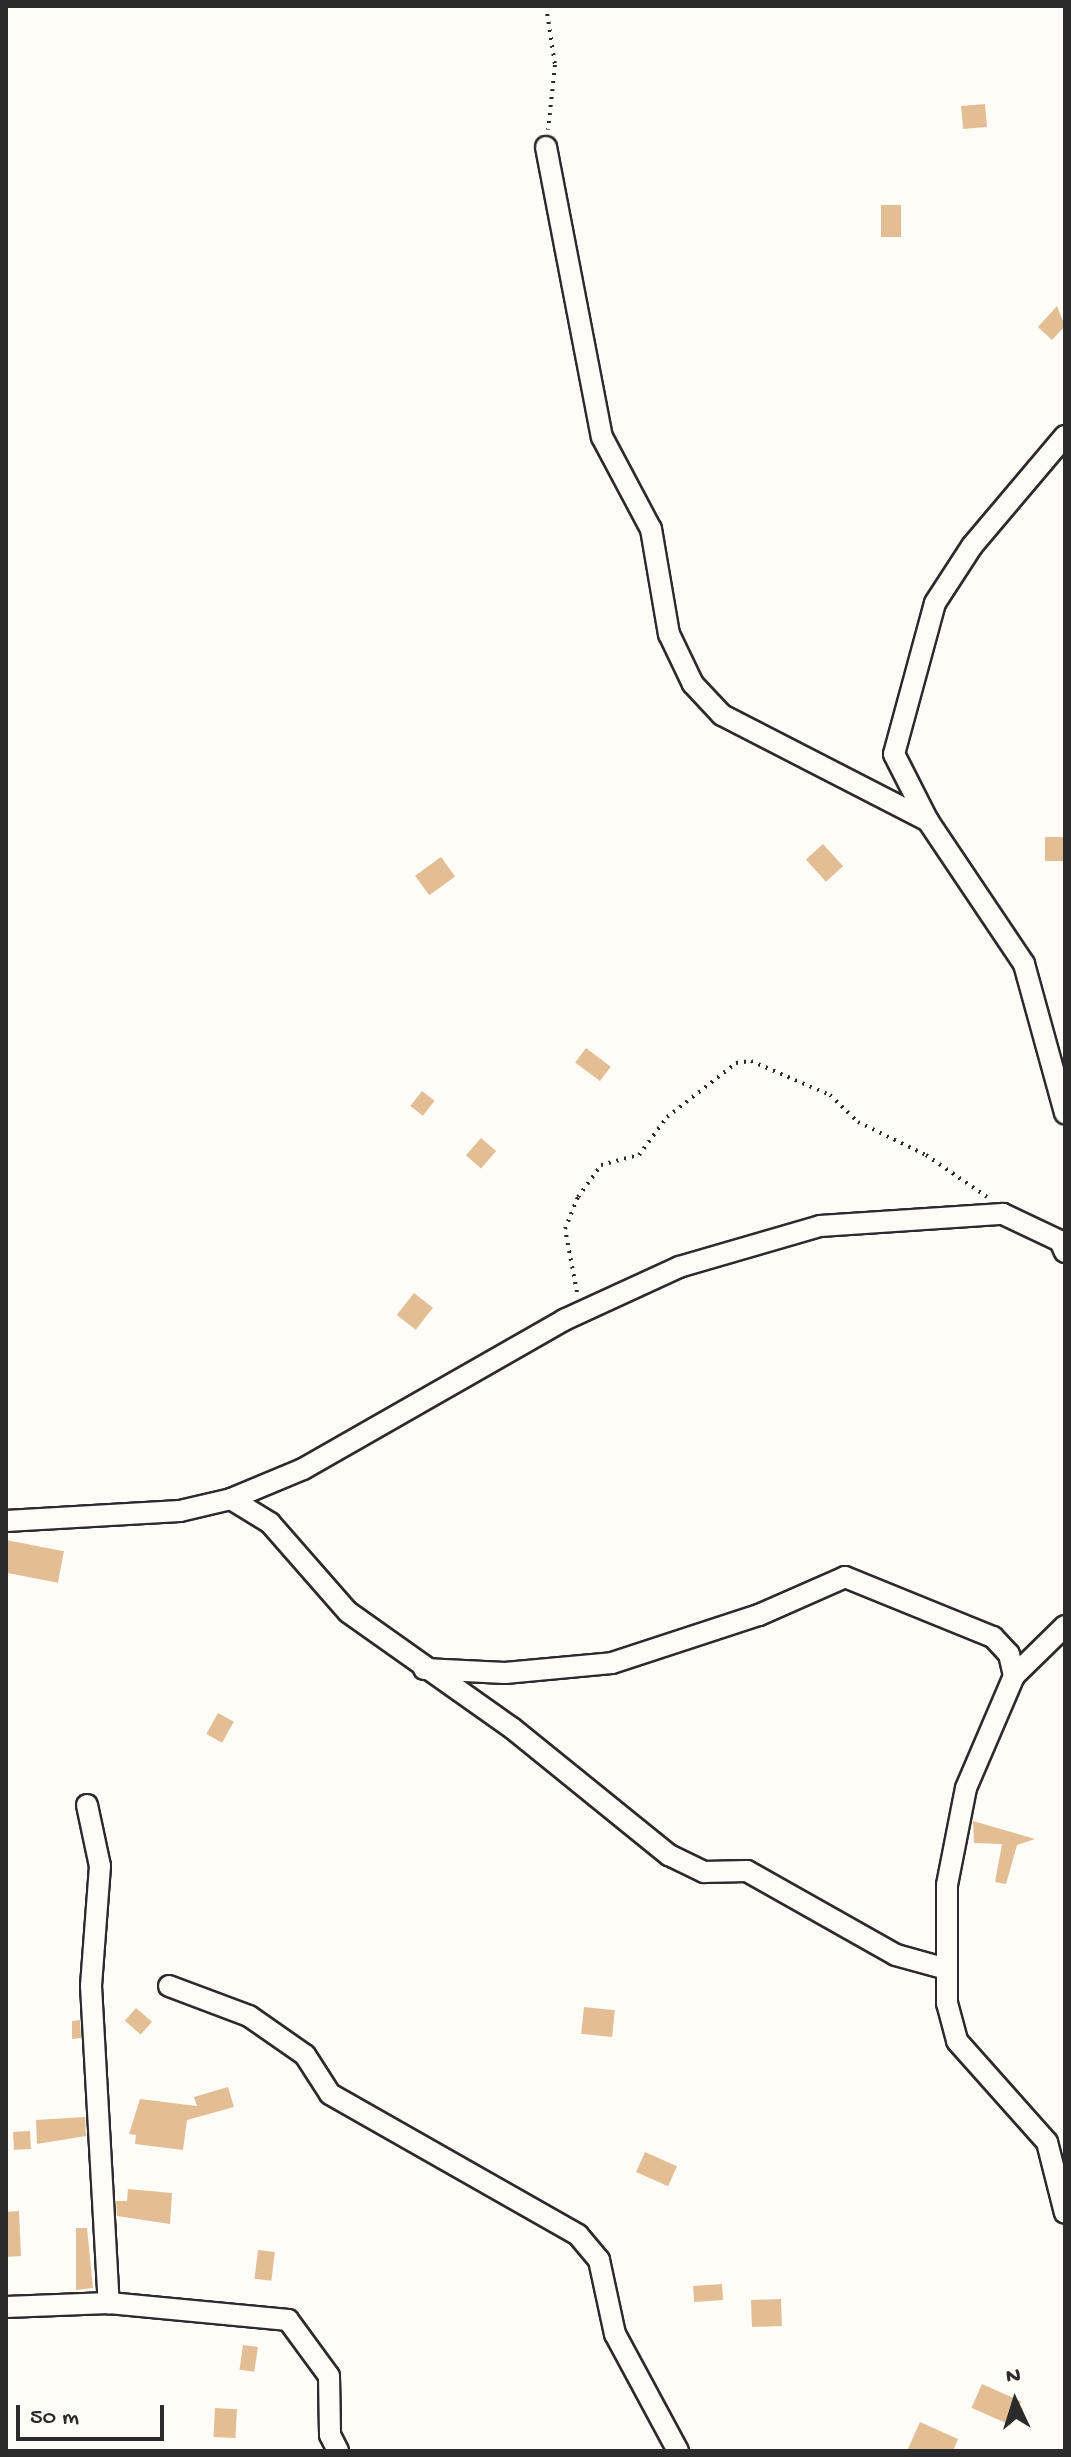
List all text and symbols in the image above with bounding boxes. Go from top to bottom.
north arrow [975,2361,1055,2441]
text: N [1005,2364,1021,2391]
scale bar [20,2389,168,2439]
text: 50 m [30,2404,79,2433]

